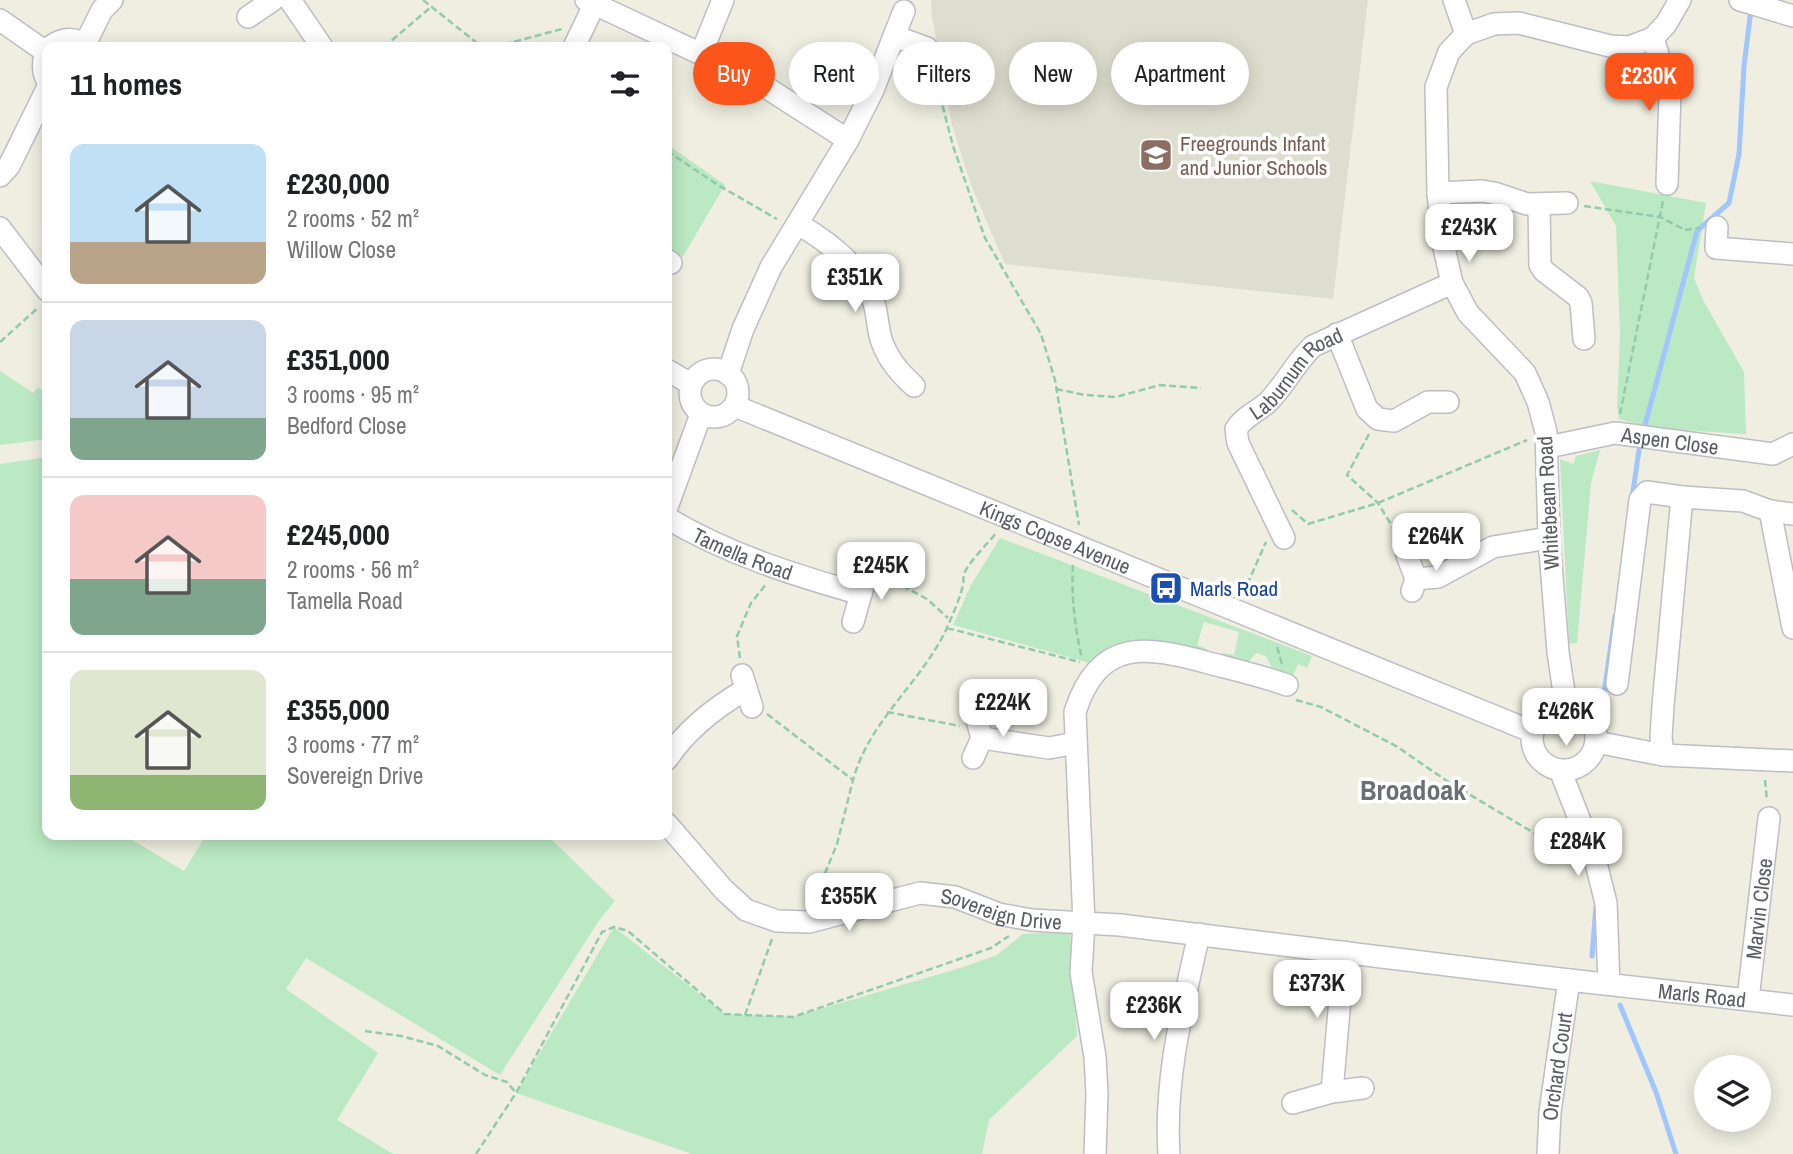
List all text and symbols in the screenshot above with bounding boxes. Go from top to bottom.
chip: Buy [693,42,775,105]
chip: Rent [789,42,879,105]
chip: Filters [893,42,995,105]
chip: New [1009,42,1097,105]
chip: Apartment [1111,42,1249,105]
pin: £230K [1600,54,1698,113]
text: £230K [1621,60,1677,91]
text: 11 homes [70,64,182,104]
icon: filters [606,65,644,103]
place label: Freegrounds Infant and Junior Schools [1180,129,1327,182]
school or university icon: Freegrounds Infant and Junior Schools [1137,136,1175,174]
text: £230,000 [287,163,390,203]
icon: home [126,172,210,256]
text: 2 rooms · 52 m² [287,203,419,234]
pin: £243K [1420,204,1518,264]
text: £243K [1441,211,1497,242]
text: Willow Close [287,234,396,265]
pin: £351K [806,254,904,314]
text: £351K [827,261,883,292]
street label: Laburnum Road [1243,320,1347,426]
text: £351,000 [287,339,390,379]
icon: home [126,348,210,432]
text: 3 rooms · 95 m² [287,379,419,410]
text: Bedford Close [287,410,407,441]
street label: Aspen Close [1619,419,1720,461]
street label: Whitebeam Road [1530,435,1566,571]
street label: Kings Copse Avenue [975,493,1135,581]
text: £245,000 [287,514,390,554]
pin: £264K [1387,514,1485,573]
street label: Tamella Road [688,520,797,587]
text: £264K [1408,520,1464,551]
icon: home [126,523,210,607]
pin: £245K [832,542,930,602]
text: £245K [853,549,909,580]
text: 2 rooms · 56 m² [287,554,419,585]
bus stop icon: Marls Road [1147,569,1185,607]
place label: Marls Road [1190,574,1278,603]
text: Tamella Road [287,585,403,616]
pin: £224K [954,680,1052,739]
text: £224K [975,686,1031,717]
pin: £426K [1517,688,1615,748]
text: £355,000 [287,689,390,729]
text: £426K [1538,695,1594,726]
icon: home [126,698,210,782]
text: 3 rooms · 77 m² [287,729,419,760]
text: Sovereign Drive [287,760,423,791]
district label: Broadoak [1360,771,1466,809]
pin: £284K [1529,818,1627,878]
text: £284K [1550,825,1606,856]
street label: Marvin Close [1738,857,1779,961]
pin: £355K [800,874,898,933]
text: £355K [821,880,877,911]
street label: Sovereign Drive [939,881,1063,936]
pin: £373K [1268,960,1366,1020]
text: £373K [1289,967,1345,998]
street label: Marls Road [1657,976,1748,1014]
pin: £236K [1105,982,1203,1042]
text: £236K [1126,989,1182,1020]
street label: Orchard Court [1535,1010,1579,1121]
map controls [1694,1055,1771,1132]
button: layers [1694,1055,1771,1132]

